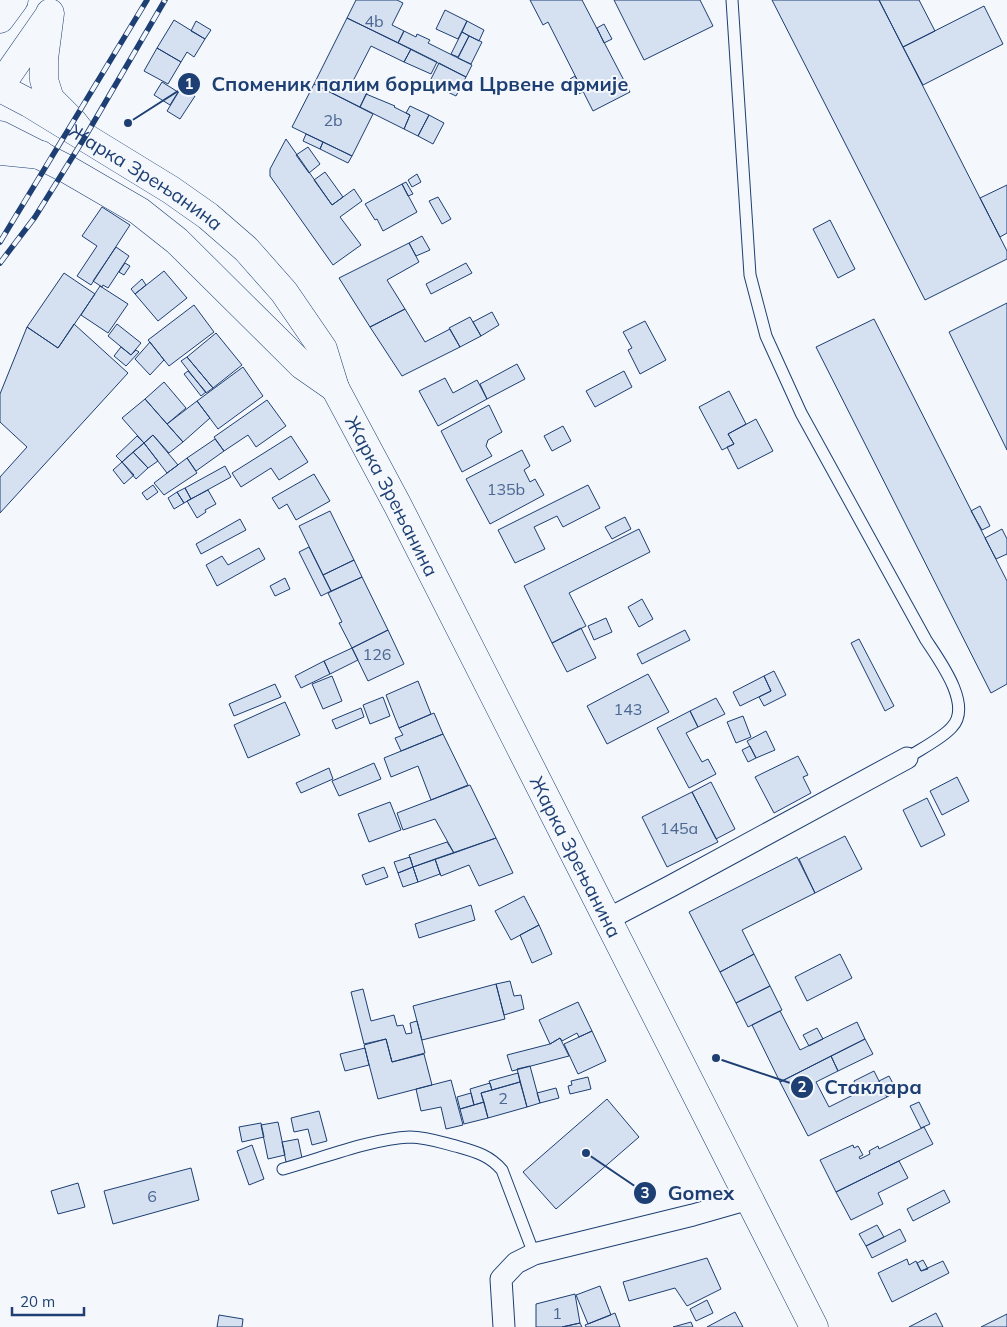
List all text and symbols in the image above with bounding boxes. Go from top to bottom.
house number: 4b [364,11,384,31]
callout: Споменик палим борцима Црвене армије [176,67,639,102]
text: Споменик палим борцима Црвене армије [211,71,629,96]
text: 1 [184,74,194,93]
house number: 2b [323,110,343,130]
street label: Жарка Зрењанина [65,119,228,235]
street label: Жарка Зрењанина [340,411,444,580]
house number: 135b [487,479,525,499]
house number: 126 [363,644,391,664]
house number: 143 [614,699,642,719]
street label: Жарка Зрењанина [525,772,627,942]
house number: 145a [660,818,698,838]
callout: Стаклара [790,1070,932,1105]
text: Стаклара [824,1074,922,1099]
text: 2 [797,1077,807,1096]
house number: 2 [498,1088,508,1108]
callout: Gomex [633,1175,744,1210]
text: Gomex [668,1180,735,1205]
text: 3 [640,1183,650,1202]
house number: 6 [147,1186,157,1206]
scale bar [12,1284,85,1316]
text: 20 m [20,1292,55,1311]
house number: 1 [552,1303,562,1323]

